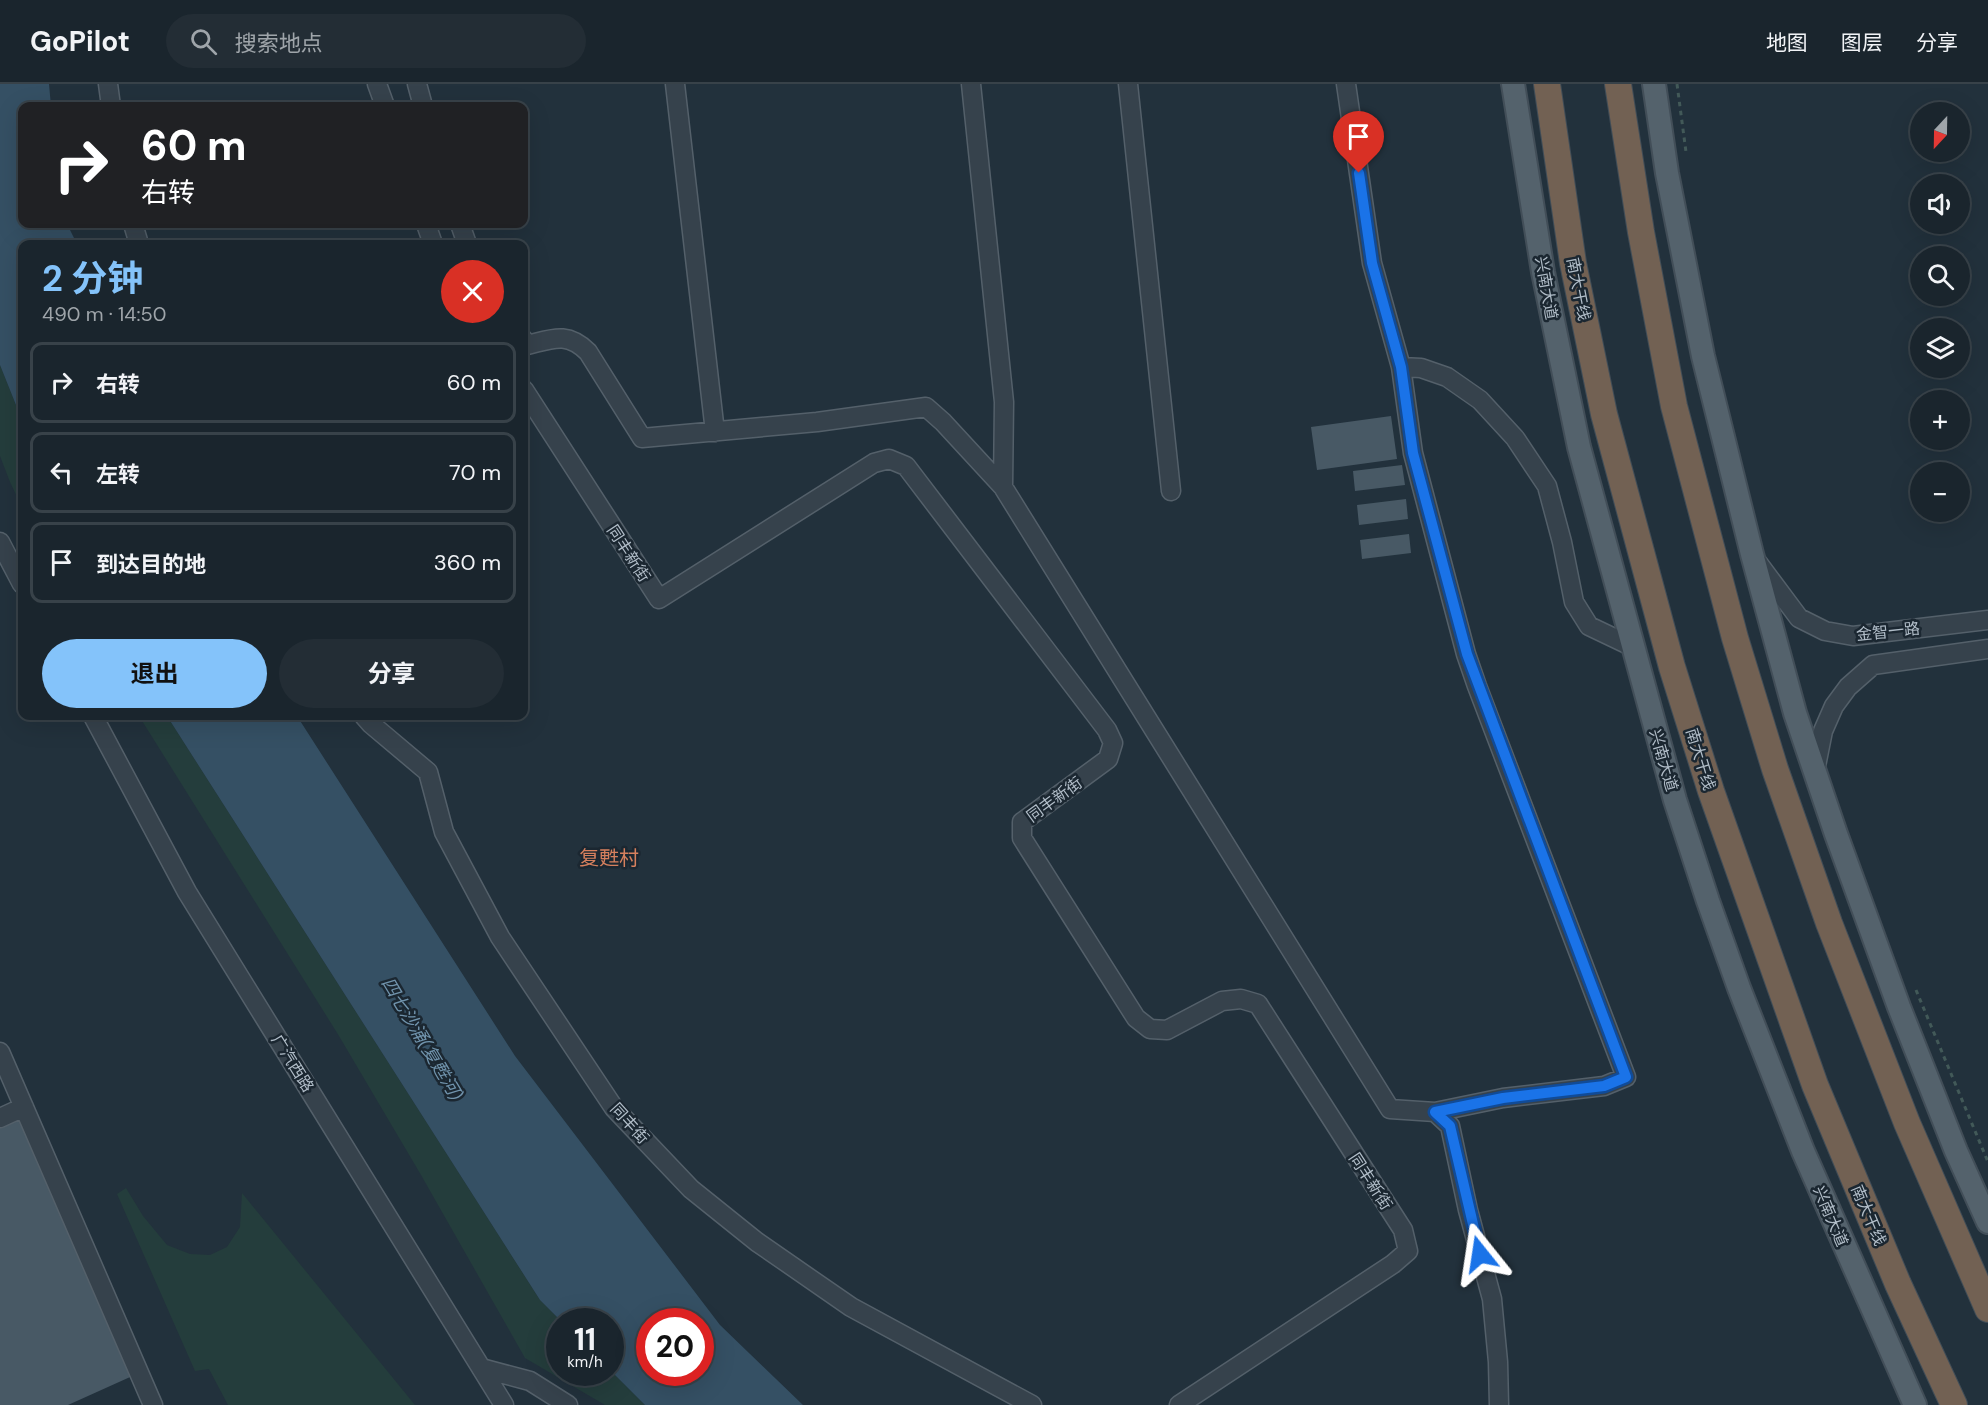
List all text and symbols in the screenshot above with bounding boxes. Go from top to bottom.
search box [166,14,586,68]
text: GoPilot [30,23,130,60]
icon: search [187,25,220,58]
text: 搜索地点 [235,29,323,58]
text: 地图 [1766,29,1808,57]
text: 图层 [1841,29,1883,57]
text: 分享 [1916,29,1958,57]
north arrow [1910,102,1970,162]
map controls [1910,102,1970,522]
pin [1333,111,1384,173]
text: 60 m [141,118,247,173]
icon: arrive [1342,120,1375,153]
icon: right [42,126,120,204]
button: sound [1910,174,1970,234]
text: 右转 [141,175,195,210]
button: search [1910,246,1970,306]
text: 2 分钟 [42,255,143,302]
street label: 兴南大道 [1531,255,1562,321]
street label: 南大干线 [1562,256,1595,323]
button: close [441,260,504,323]
text: 490 m · 14:50 [42,301,166,327]
button: layers [1910,318,1970,378]
icon: right [45,366,78,399]
text: 60 m [447,368,501,397]
text: 右转 [96,370,140,399]
button: + [1910,390,1970,450]
icon: left [45,456,78,489]
text: 70 m [449,458,501,487]
text: 左转 [96,460,140,489]
button: − [1910,462,1970,522]
street label: 同丰新街 [602,521,655,586]
icon: arrive [45,546,78,579]
text: 360 m [434,548,501,577]
text: 到达目的地 [96,550,206,579]
street label: 金智一路 [1855,618,1921,645]
button: 退出 [42,639,267,708]
button: 分享 [279,639,504,708]
street label: 南大干线 [1681,725,1720,793]
street label: 兴南大道 [1645,726,1682,794]
street label: 同丰新街 [1022,772,1086,827]
district label: 复甦村 [579,845,639,871]
water label: 四七沙涌(复甦河) [376,973,468,1105]
street label: 广汽西路 [267,1031,318,1096]
street label: 同丰街 [606,1098,653,1148]
street label: 同丰新街 [1344,1149,1397,1214]
street label: 南大干线 [1846,1182,1891,1249]
street label: 兴南大道 [1808,1183,1853,1250]
position arrow [1448,1222,1512,1286]
speed limit sign: 20 [636,1308,714,1386]
text: 11 [574,1320,596,1359]
text: km/h [567,1352,603,1372]

